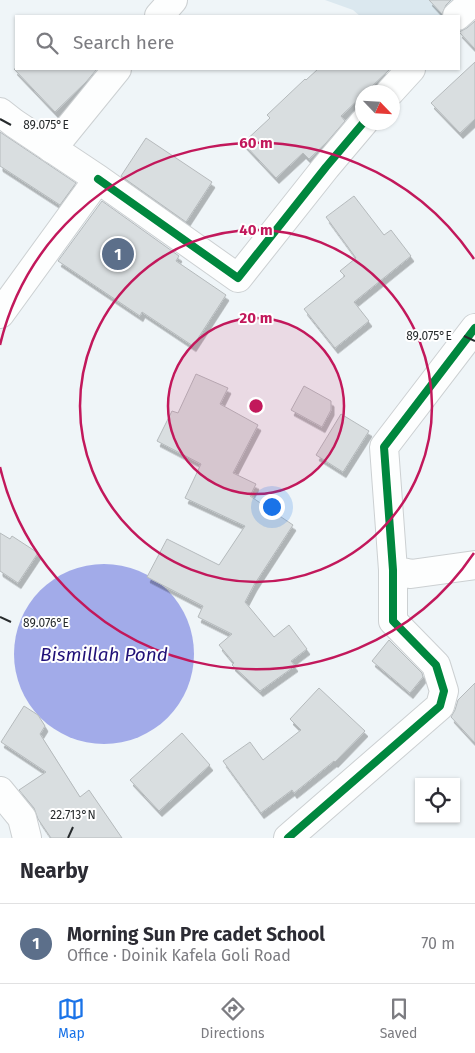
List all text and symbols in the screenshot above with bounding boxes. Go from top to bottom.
search box [15,15,460,70]
icon: search [33,29,61,57]
text: Search here [73,31,174,54]
north arrow [355,85,400,130]
text: 89.075°E [23,118,69,132]
text: 60 m [239,134,273,152]
text: 40 m [239,221,273,239]
pin: 1 [102,235,134,273]
text: 20 m [240,309,272,327]
text: 89.075°E [406,329,452,343]
centre of rings [247,397,265,415]
your location [259,494,285,520]
text: 89.076°E [23,616,69,630]
water label: Bismillah Pond [40,643,168,666]
map controls [415,778,460,823]
button: locate [415,778,460,823]
text: 22.713°N [50,808,96,822]
text: Nearby [20,858,88,884]
text: Morning Sun Pre cadet School [67,923,325,946]
text: 1 [32,934,40,953]
text: 70 m [421,934,455,953]
text: Office · Doinik Kafela Goli Road [67,946,291,965]
tab: Map [57,995,85,1042]
tab: Directions [200,995,265,1042]
tab: Saved [380,995,418,1042]

